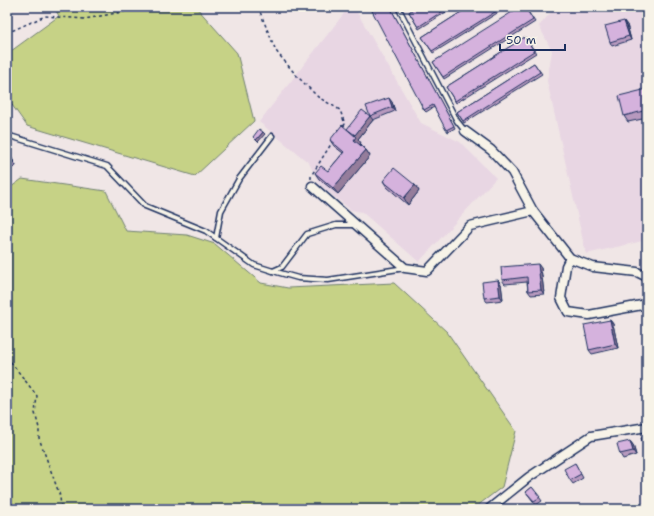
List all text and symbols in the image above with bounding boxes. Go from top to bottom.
scale bar [500,26,565,52]
text: 50 m [506,32,536,48]

